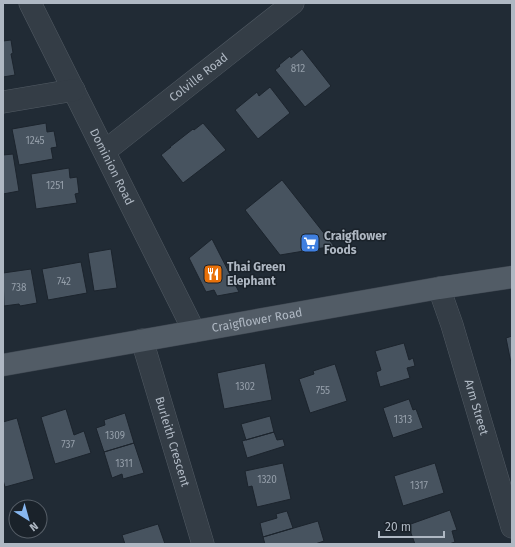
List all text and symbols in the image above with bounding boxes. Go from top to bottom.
street label: Colville Road [166,50,231,105]
house number: 812 [291,63,305,75]
street label: Dominion Road [87,126,137,207]
house number: 1245 [25,135,45,147]
house number: 1251 [46,180,64,192]
place label: Craigflower Foods [324,229,387,257]
supermarket icon: Craigflower Foods [299,232,321,254]
place label: Thai Green Elephant [227,260,286,288]
restaurant icon: Thai Green Elephant [202,263,224,285]
house number: 742 [57,276,71,288]
house number: 738 [12,282,27,294]
street label: Craigflower Road [211,305,303,335]
street label: Arm Street [462,378,492,437]
house number: 1302 [235,381,255,393]
house number: 755 [316,385,330,397]
street label: Burleith Crescent [152,395,193,489]
house number: 1313 [394,414,412,426]
house number: 1309 [105,430,125,442]
house number: 737 [61,439,75,451]
house number: 1311 [115,458,133,470]
house number: 1320 [257,474,277,486]
house number: 1317 [410,480,428,492]
north arrow [8,499,48,539]
scale bar [379,513,444,539]
text: N [27,519,41,534]
text: 20 m [385,520,411,534]

